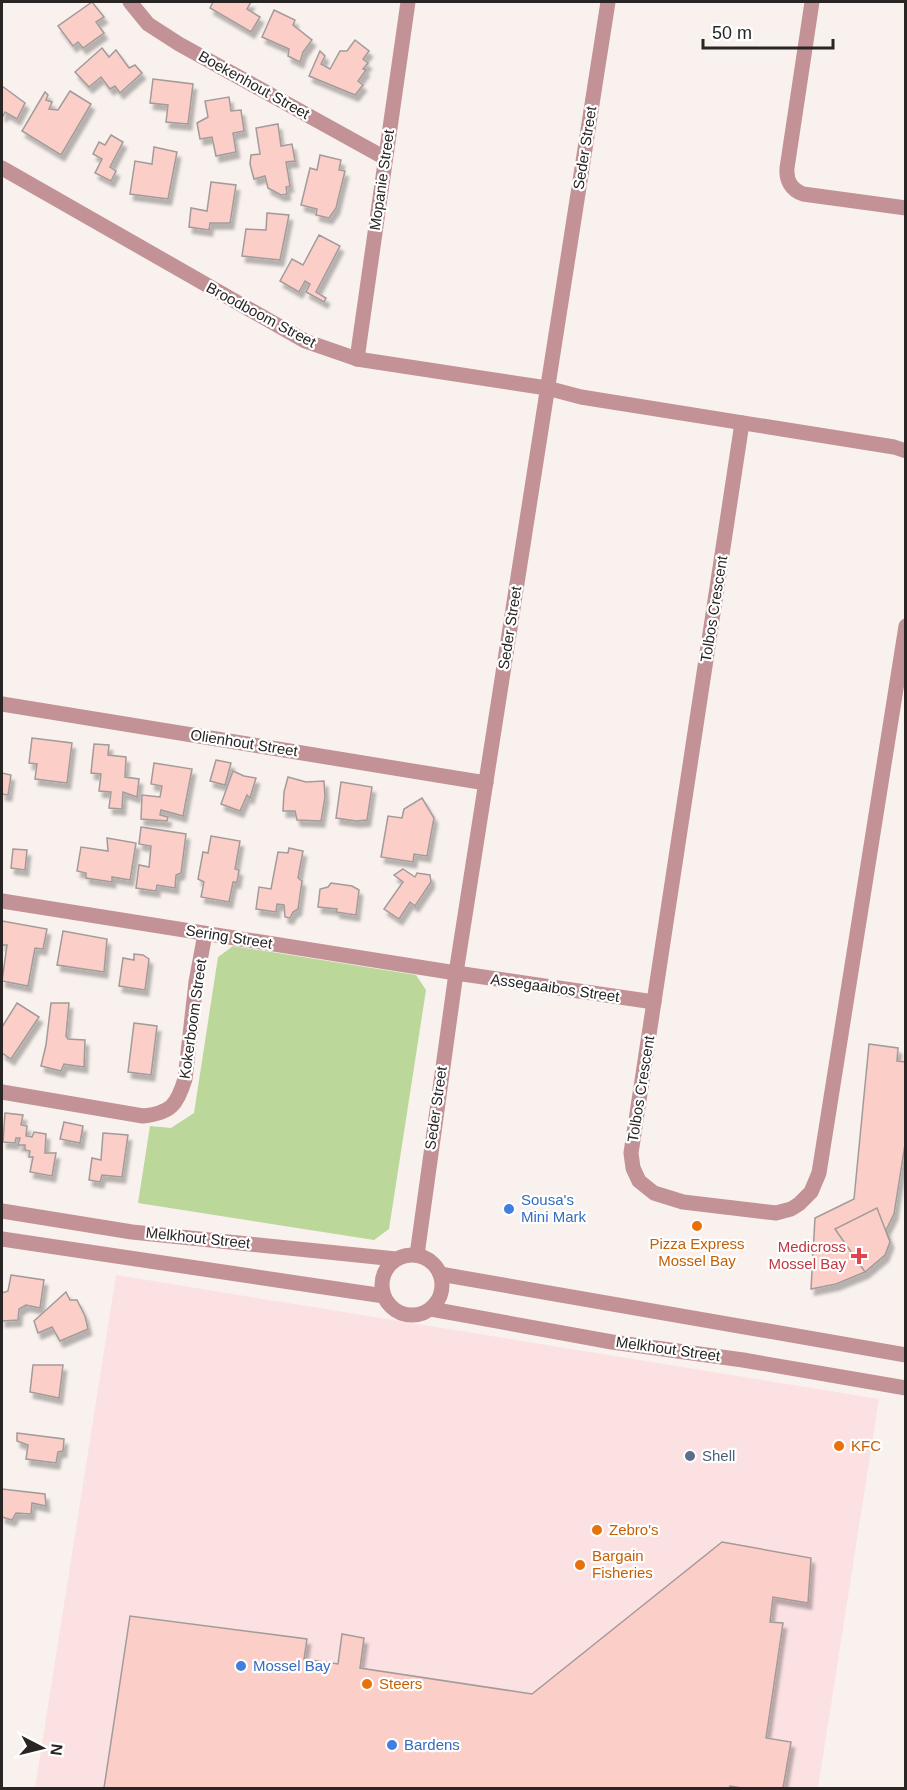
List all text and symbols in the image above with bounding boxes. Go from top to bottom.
scale bar [703,12,834,50]
text: 50 m [712,23,752,43]
street label: Boekenhout Street [196,47,313,123]
street label: Seder Street [570,104,600,191]
street label: Mopanie Street [366,128,397,231]
street label: Broodboom Street [203,278,320,351]
street label: Tolbos Crescent [697,554,730,663]
street label: Seder Street [495,584,525,671]
street label: Olienhout Street [189,726,300,760]
street label: Sering Street [185,921,274,952]
street label: Kokerboom Street [176,957,209,1080]
street label: Assegaaibos Street [489,970,621,1005]
street label: Tolbos Crescent [624,1034,657,1143]
street label: Seder Street [421,1064,450,1151]
place label: Sousa's Mini Mark [521,1191,587,1225]
marker: Sousa's Mini Mark [502,1202,516,1216]
marker: Pizza Express Mossel Bay [690,1219,704,1233]
street label: Melkhout Street [145,1224,252,1252]
place label: Pizza Express Mossel Bay [649,1235,745,1269]
place label: Medicross Mossel Bay [768,1238,846,1272]
marker: Medicross Mossel Bay [850,1247,868,1265]
street label: Melkhout Street [615,1333,722,1364]
place label: KFC [851,1437,881,1454]
marker: KFC [832,1439,846,1453]
place label: Shell [702,1447,735,1464]
marker: Shell [683,1449,697,1463]
place label: Zebro's [609,1521,659,1538]
marker: Zebro's [590,1523,604,1537]
place label: Bargain Fisheries [592,1547,653,1581]
marker: Bargain Fisheries [573,1558,587,1572]
place label: Mossel Bay [253,1657,331,1674]
marker: Mossel Bay [234,1659,248,1673]
place label: Steers [379,1675,422,1692]
marker: Steers [360,1677,374,1691]
north arrow [12,1718,72,1778]
place label: Bardens [404,1736,460,1753]
marker: Bardens [385,1738,399,1752]
text: N [47,1743,66,1757]

